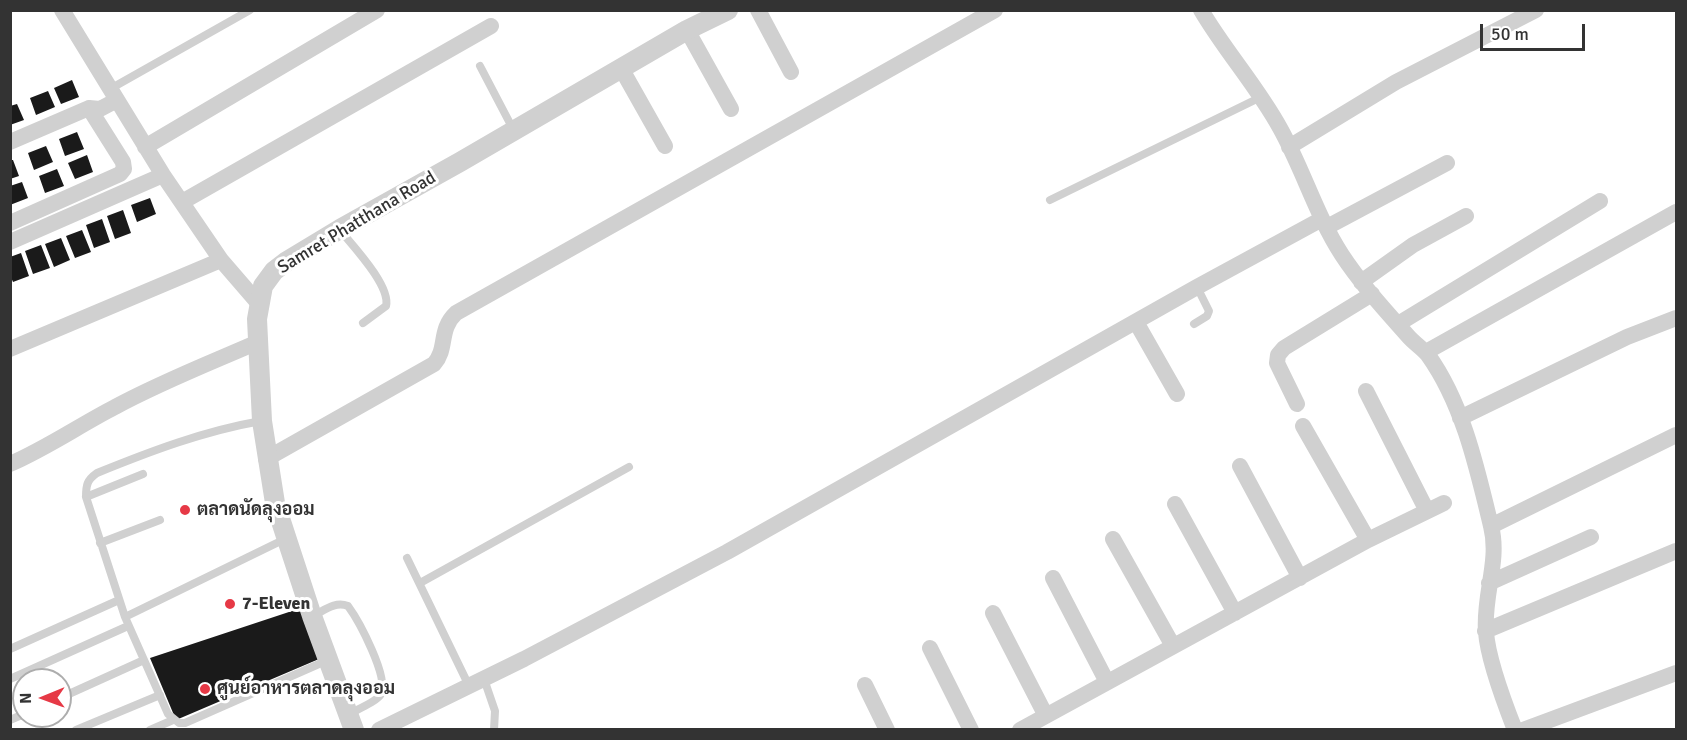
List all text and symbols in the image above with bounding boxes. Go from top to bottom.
scale bar [1483,12,1588,50]
text: 50 m [1491,23,1529,45]
street label: Samret Phatthana Road [274,167,440,279]
place label: ตลาดนัดลุงออม [197,499,315,521]
marker: ตลาดนัดลุงออม [178,503,192,517]
place label: 7-Eleven [242,593,310,615]
marker: 7-Eleven [223,597,237,611]
north arrow [12,668,72,728]
place label: ศูนย์อาหารตลาดลุงออม [217,678,395,700]
marker: ศูนย์อาหารตลาดลุงออม [198,682,212,696]
text: N [16,693,36,704]

